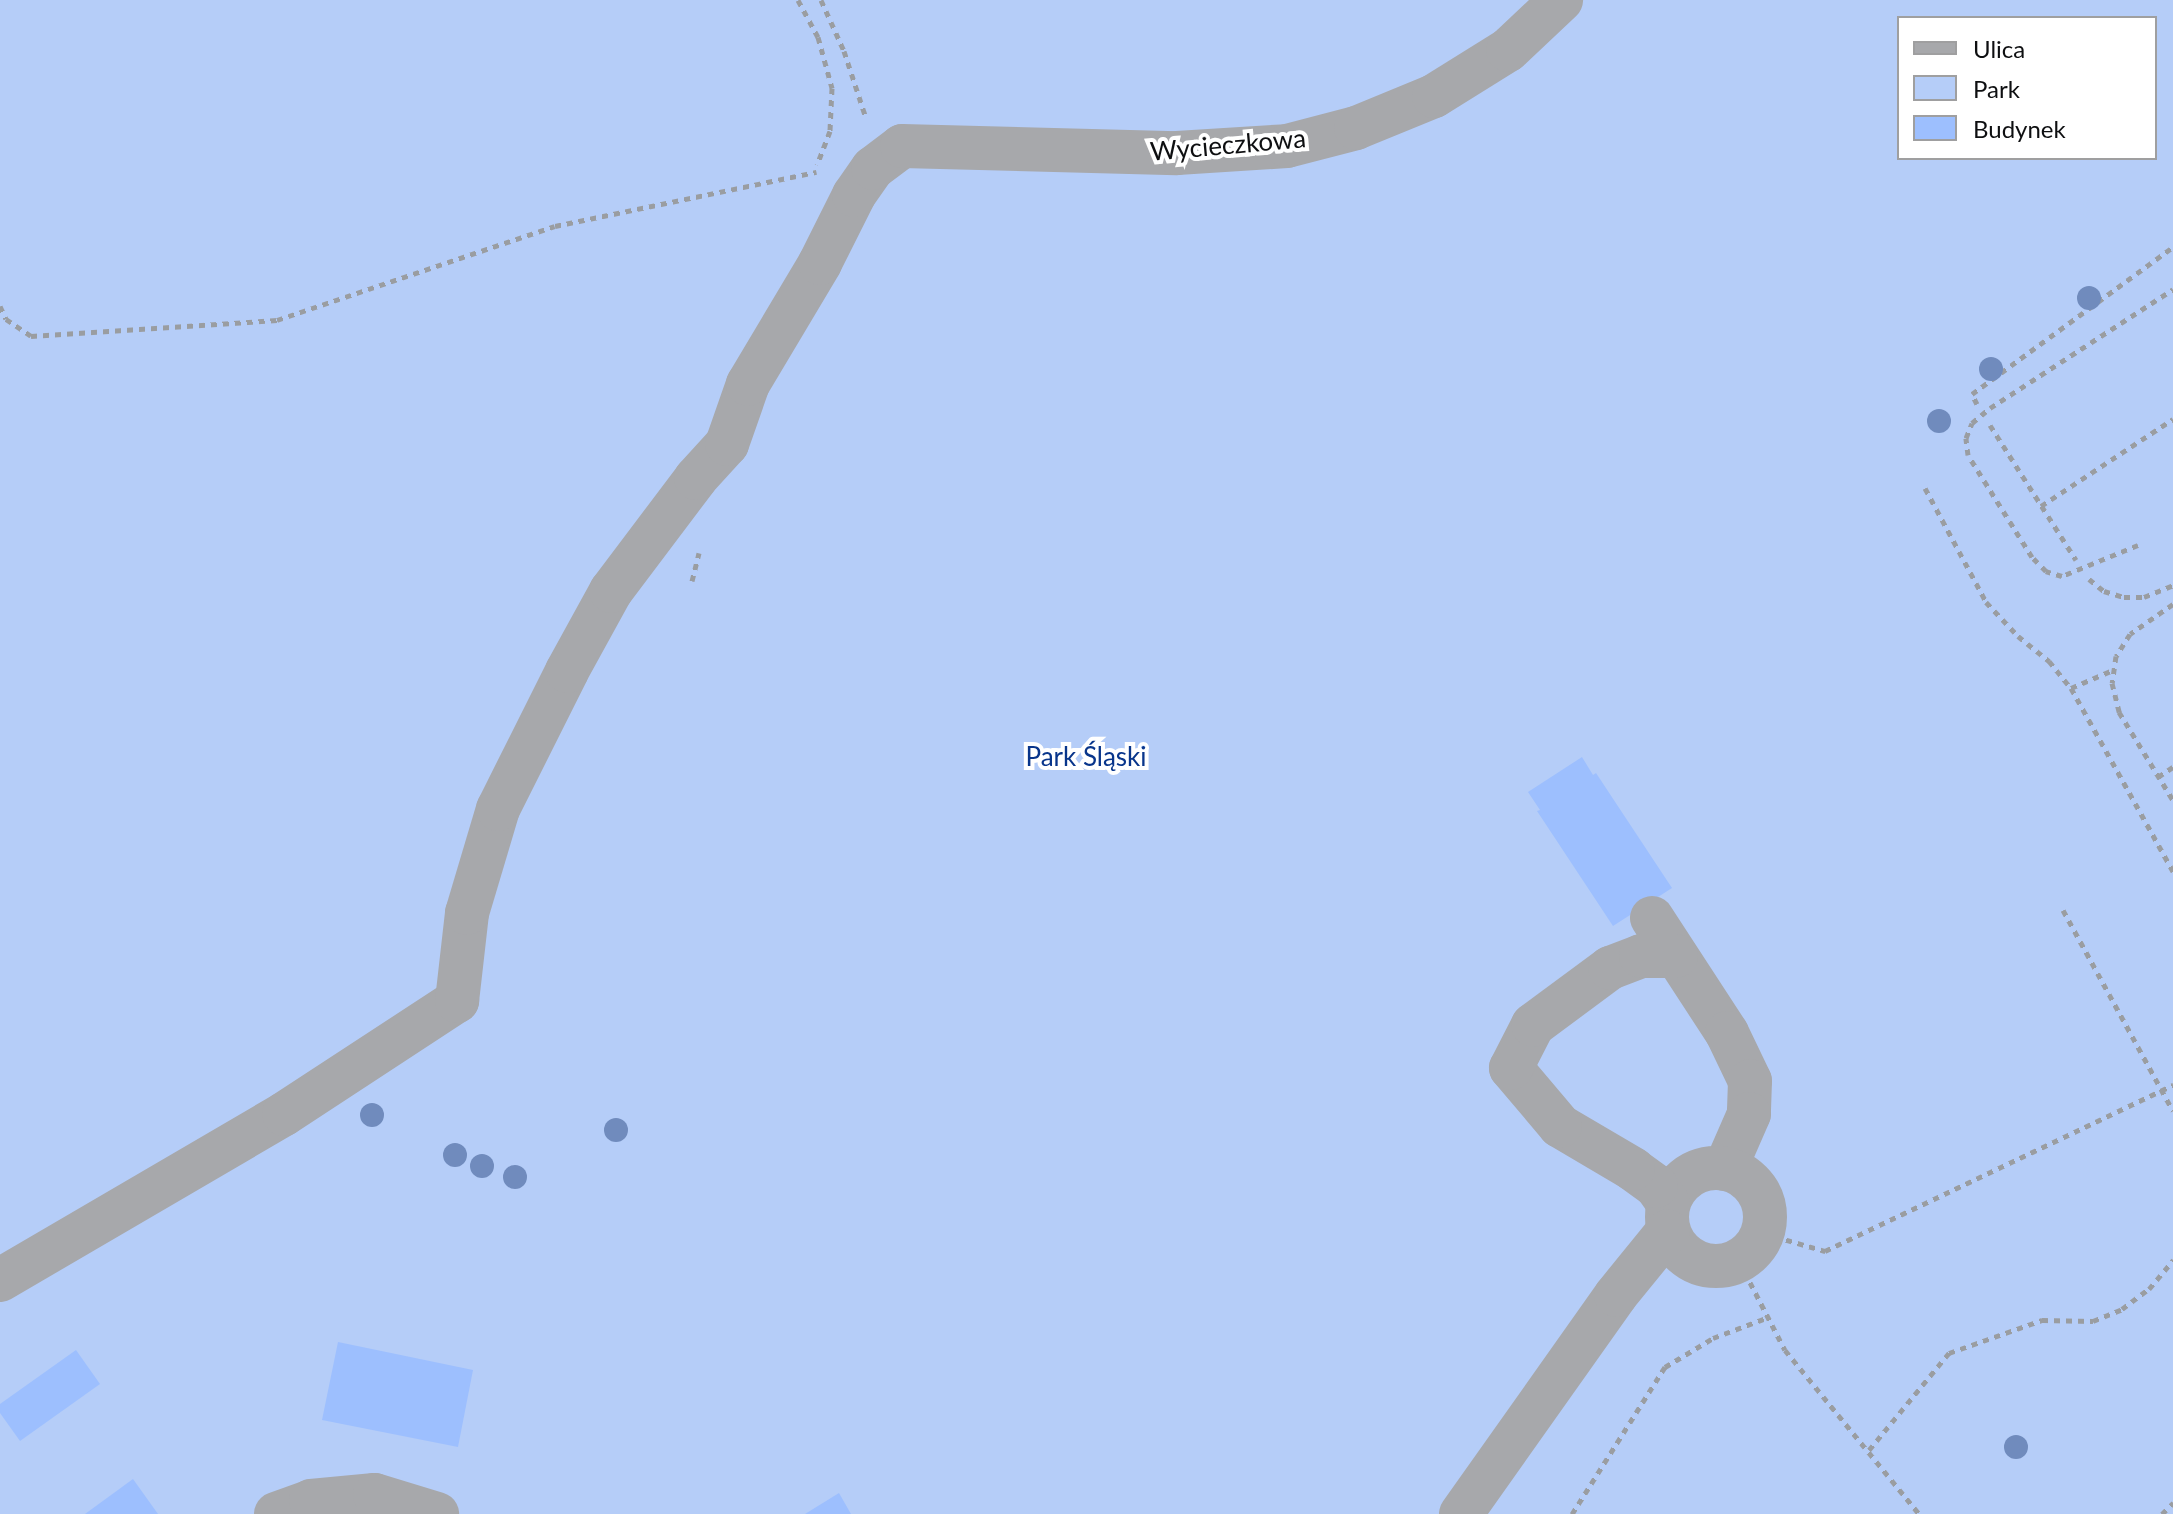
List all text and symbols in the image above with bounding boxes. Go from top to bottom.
legend [1897,16,2157,160]
text: Ulica [1973,34,2025,63]
text: Park [1973,74,2020,103]
text: Budynek [1973,114,2066,143]
street label: Wycieczkowa [1149,123,1307,167]
park label: Park Śląski [1025,741,1147,773]

